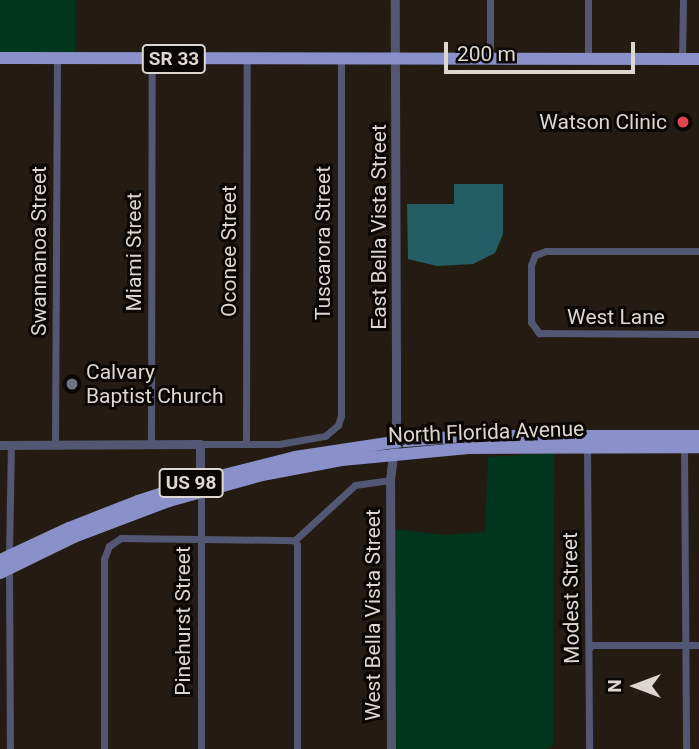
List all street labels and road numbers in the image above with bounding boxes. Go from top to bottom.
road number: SR 33 [141,44,207,74]
street label: East Bella Vista Street [366,124,392,330]
street label: Swannanoa Street [26,166,52,336]
street label: Tuscarora Street [310,166,336,320]
street label: Oconee Street [216,185,242,317]
street label: Miami Street [121,193,147,311]
street label: West Lane [567,304,665,330]
street label: North Florida Avenue [387,416,585,448]
road number: US 98 [158,468,224,498]
street label: West Bella Vista Street [360,509,386,721]
street label: Modest Street [557,532,585,664]
street label: Pinehurst Street [170,546,196,696]

